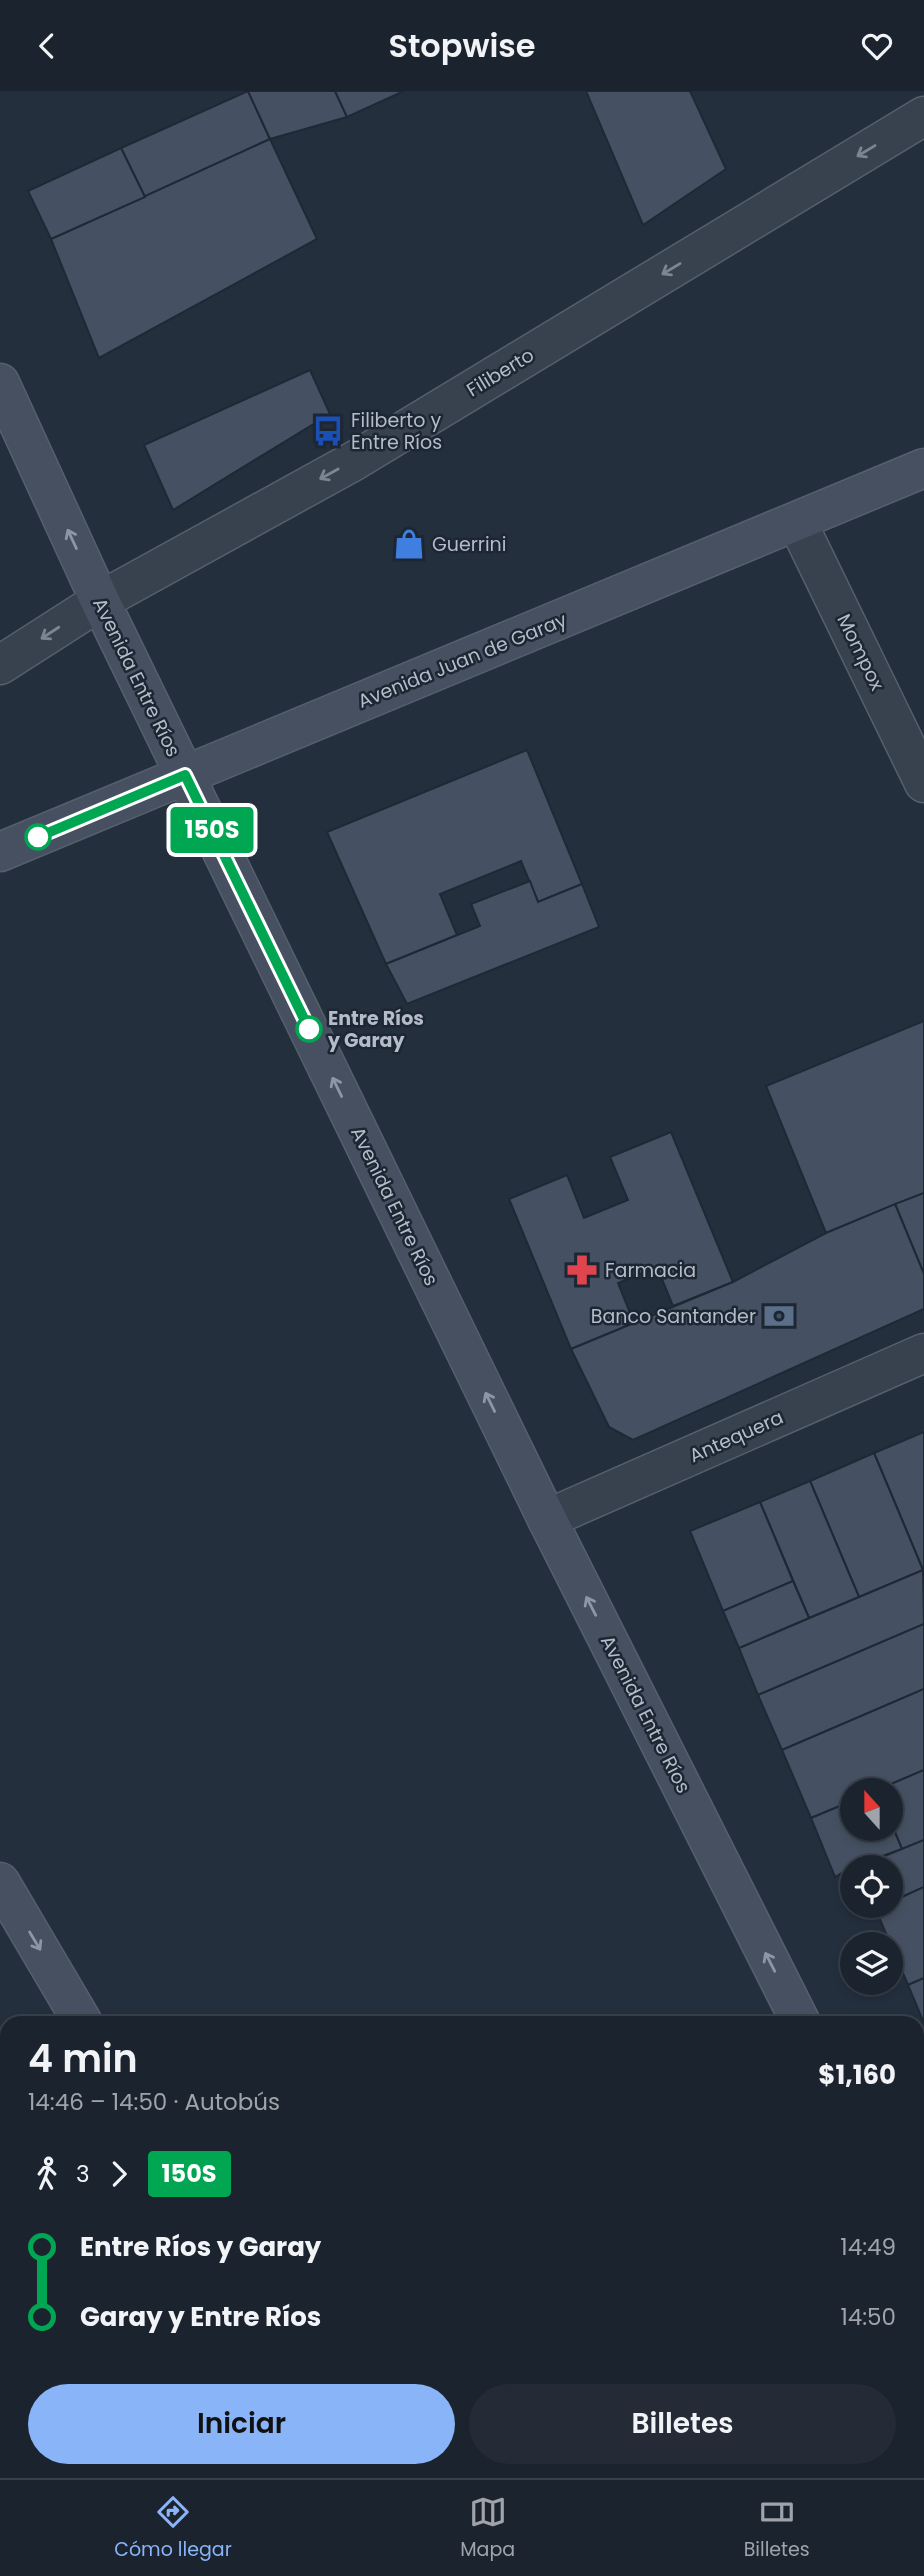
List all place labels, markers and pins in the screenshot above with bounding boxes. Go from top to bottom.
place label: Filiberto y Entre Ríos [351,407,442,456]
bus stop icon: Filiberto y Entre Ríos [311,414,345,448]
shop icon: Guerrini [392,527,426,561]
place label: Guerrini [432,531,506,558]
unlabelled marker [25,824,51,850]
place label: Entre Ríos y Garay [327,1005,424,1054]
marker: Entre Ríos y Garay [296,1016,322,1042]
pharmacy icon: Farmacia [565,1253,599,1287]
place label: Farmacia [605,1257,696,1284]
bank icon: Banco Santander [762,1299,796,1333]
place label: Banco Santander [591,1303,756,1330]

